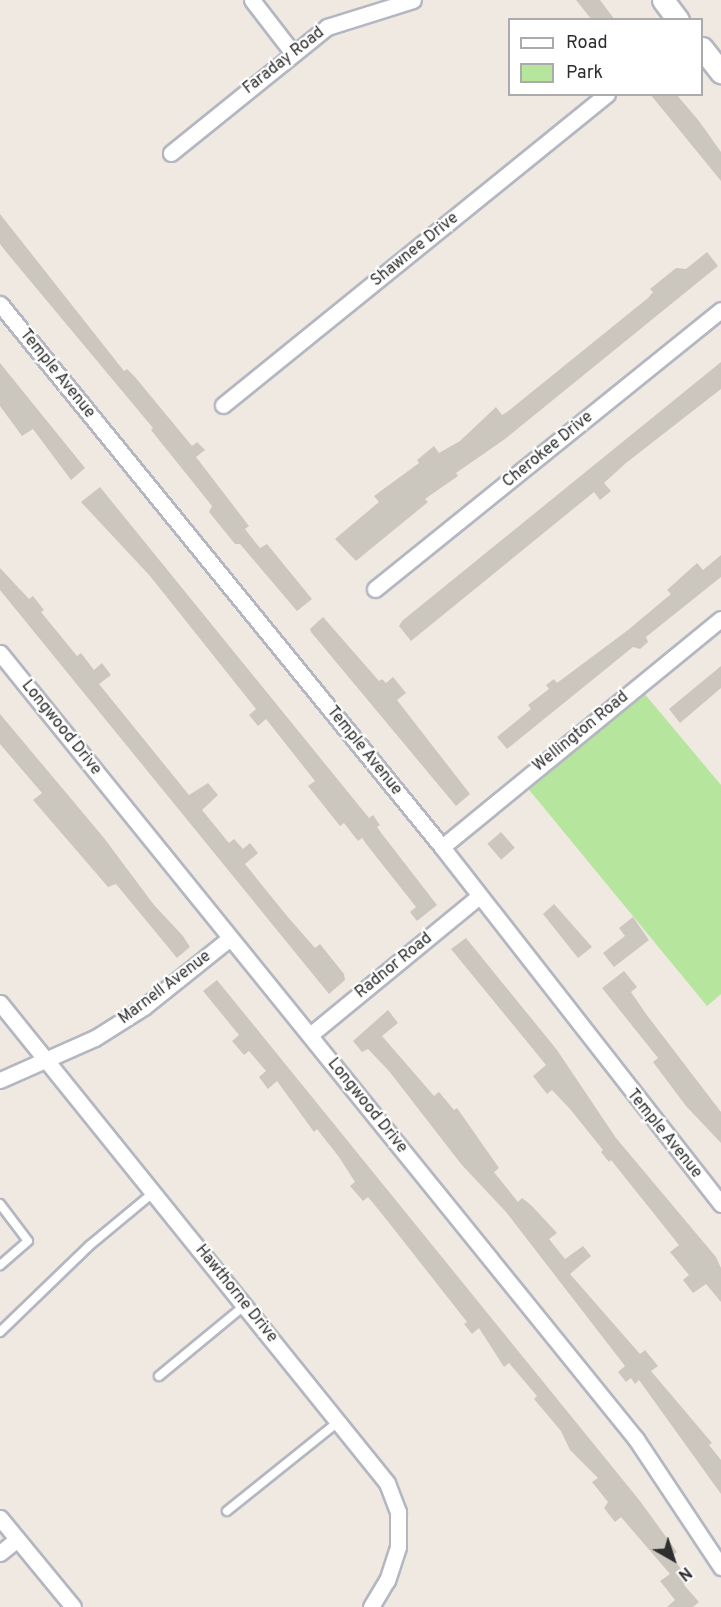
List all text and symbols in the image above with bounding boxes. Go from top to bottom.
legend [508,18,703,96]
street label: Faraday Road [240,23,328,99]
text: Road [566,32,608,55]
text: Park [566,62,603,85]
street label: Shawnee Drive [367,209,463,291]
street label: Temple Avenue [15,325,99,423]
street label: Cherokee Drive [499,408,597,492]
street label: Longwood Drive [17,677,105,779]
street label: Wellington Road [530,688,632,776]
street label: Temple Avenue [322,702,406,800]
street label: Radnor Road [352,929,436,1003]
street label: Marnell Avenue [115,947,215,1029]
street label: Longwood Drive [323,1055,411,1157]
street label: Temple Avenue [622,1085,706,1183]
street label: Hawthorne Drive [191,1241,281,1347]
north arrow [643,1529,703,1589]
text: N [674,1562,695,1584]

